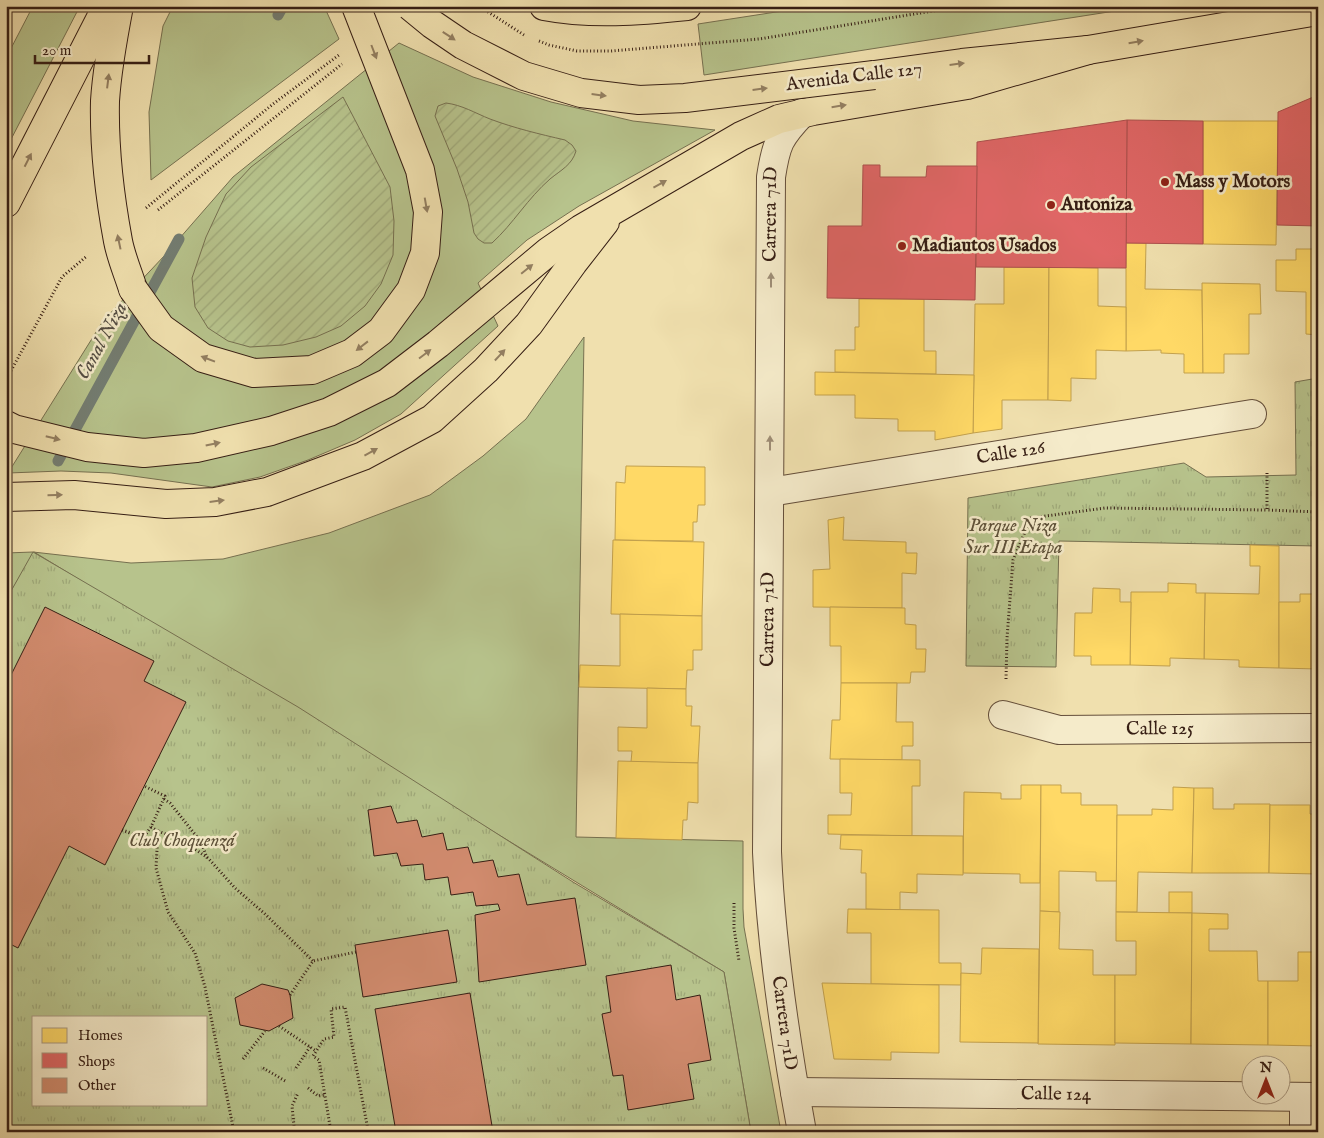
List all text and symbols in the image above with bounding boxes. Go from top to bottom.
one-way arrow [442,31,456,41]
scale bar [35,32,149,64]
one-way arrow [1129,38,1145,46]
text: 20 m [42,41,72,60]
one-way arrow [370,45,378,60]
street label: Avenida Calle 127 [784,57,923,97]
one-way arrow [949,59,965,67]
one-way arrow [104,72,112,88]
one-way arrow [752,85,768,93]
one-way arrow [591,91,607,99]
one-way arrow [831,102,847,110]
one-way arrow [24,152,32,167]
street label: Carrera 71D [758,165,784,262]
place label: Mass y Motors [1175,170,1291,194]
marker: Mass y Motors [1159,176,1171,188]
one-way arrow [653,179,666,188]
place label: Autoniza [1060,193,1133,217]
one-way arrow [423,197,431,213]
marker: Autoniza [1045,199,1057,211]
one-way arrow [114,234,122,250]
place label: Madiautos Usados [912,234,1057,258]
marker: Madiautos Usados [896,240,908,252]
one-way arrow [521,263,533,275]
one-way arrow [767,272,775,288]
water label: Canal Niza [71,298,133,384]
one-way arrow [356,340,369,351]
one-way arrow [418,349,431,360]
one-way arrow [494,349,506,361]
one-way arrow [200,355,215,363]
one-way arrow [45,435,60,443]
one-way arrow [766,435,774,451]
street label: Calle 126 [975,436,1048,470]
one-way arrow [206,440,221,448]
one-way arrow [364,448,378,456]
one-way arrow [47,491,63,499]
one-way arrow [209,497,225,505]
park label: Parque Niza Sur III Etapa [964,514,1062,560]
street label: Carrera 71D [756,572,781,667]
street label: Calle 125 [1126,717,1194,741]
park label: Club Choquenzá [129,829,238,853]
street label: Carrera 71D [766,974,802,1072]
legend [32,1016,208,1106]
text: Homes [78,1026,122,1045]
text: Shops [78,1052,115,1071]
north arrow [1242,1056,1292,1106]
text: N [1259,1059,1272,1077]
text: Other [78,1076,116,1095]
street label: Calle 124 [1021,1082,1092,1107]

